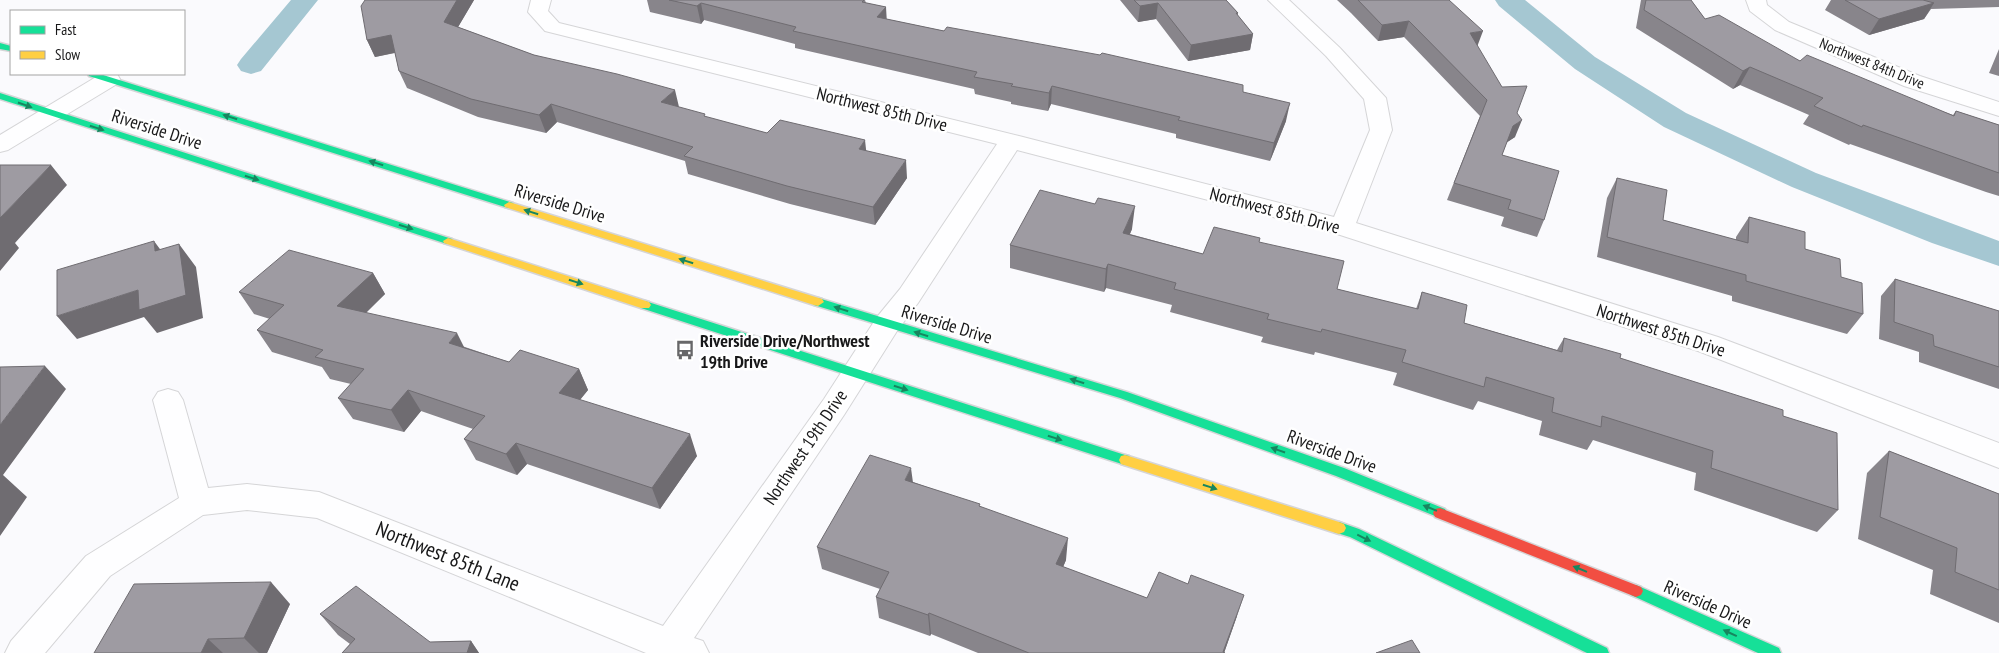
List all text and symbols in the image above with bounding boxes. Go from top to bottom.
legend [10,10,185,75]
text: Fast [55,20,76,39]
street label: Northwest 84th Drive [1817,33,1927,93]
text: Slow [55,45,80,64]
street label: Northwest 85th Drive [814,82,950,136]
one-way arrow [18,101,33,109]
street label: Riverside Drive [109,104,205,154]
one-way arrow [222,112,237,120]
one-way arrow [89,125,104,132]
one-way arrow [368,158,383,166]
one-way arrow [244,174,259,182]
street label: Riverside Drive [512,178,608,228]
street label: Northwest 85th Drive [1207,182,1343,238]
one-way arrow [523,207,538,215]
one-way arrow [399,224,414,232]
one-way arrow [678,256,693,264]
one-way arrow [569,278,584,286]
street label: Northwest 85th Drive [1594,298,1728,362]
street label: Riverside Drive [899,299,995,349]
one-way arrow [833,305,848,313]
place label: Riverside Drive/Northwest 19th Drive [700,329,870,373]
one-way arrow [913,330,928,338]
bus stop icon: Riverside Drive/Northwest 19th Drive [674,339,696,361]
one-way arrow [1069,377,1084,385]
street label: Northwest 19th Drive [758,385,852,509]
one-way arrow [893,385,908,393]
street label: Riverside Drive [1284,424,1380,478]
one-way arrow [1048,434,1063,442]
one-way arrow [1270,446,1285,454]
one-way arrow [1203,484,1218,492]
one-way arrow [1422,504,1437,512]
street label: Northwest 85th Lane [372,515,524,597]
one-way arrow [1357,534,1371,542]
one-way arrow [1572,565,1587,573]
street label: Riverside Drive [1661,574,1755,634]
one-way arrow [1723,628,1737,636]

